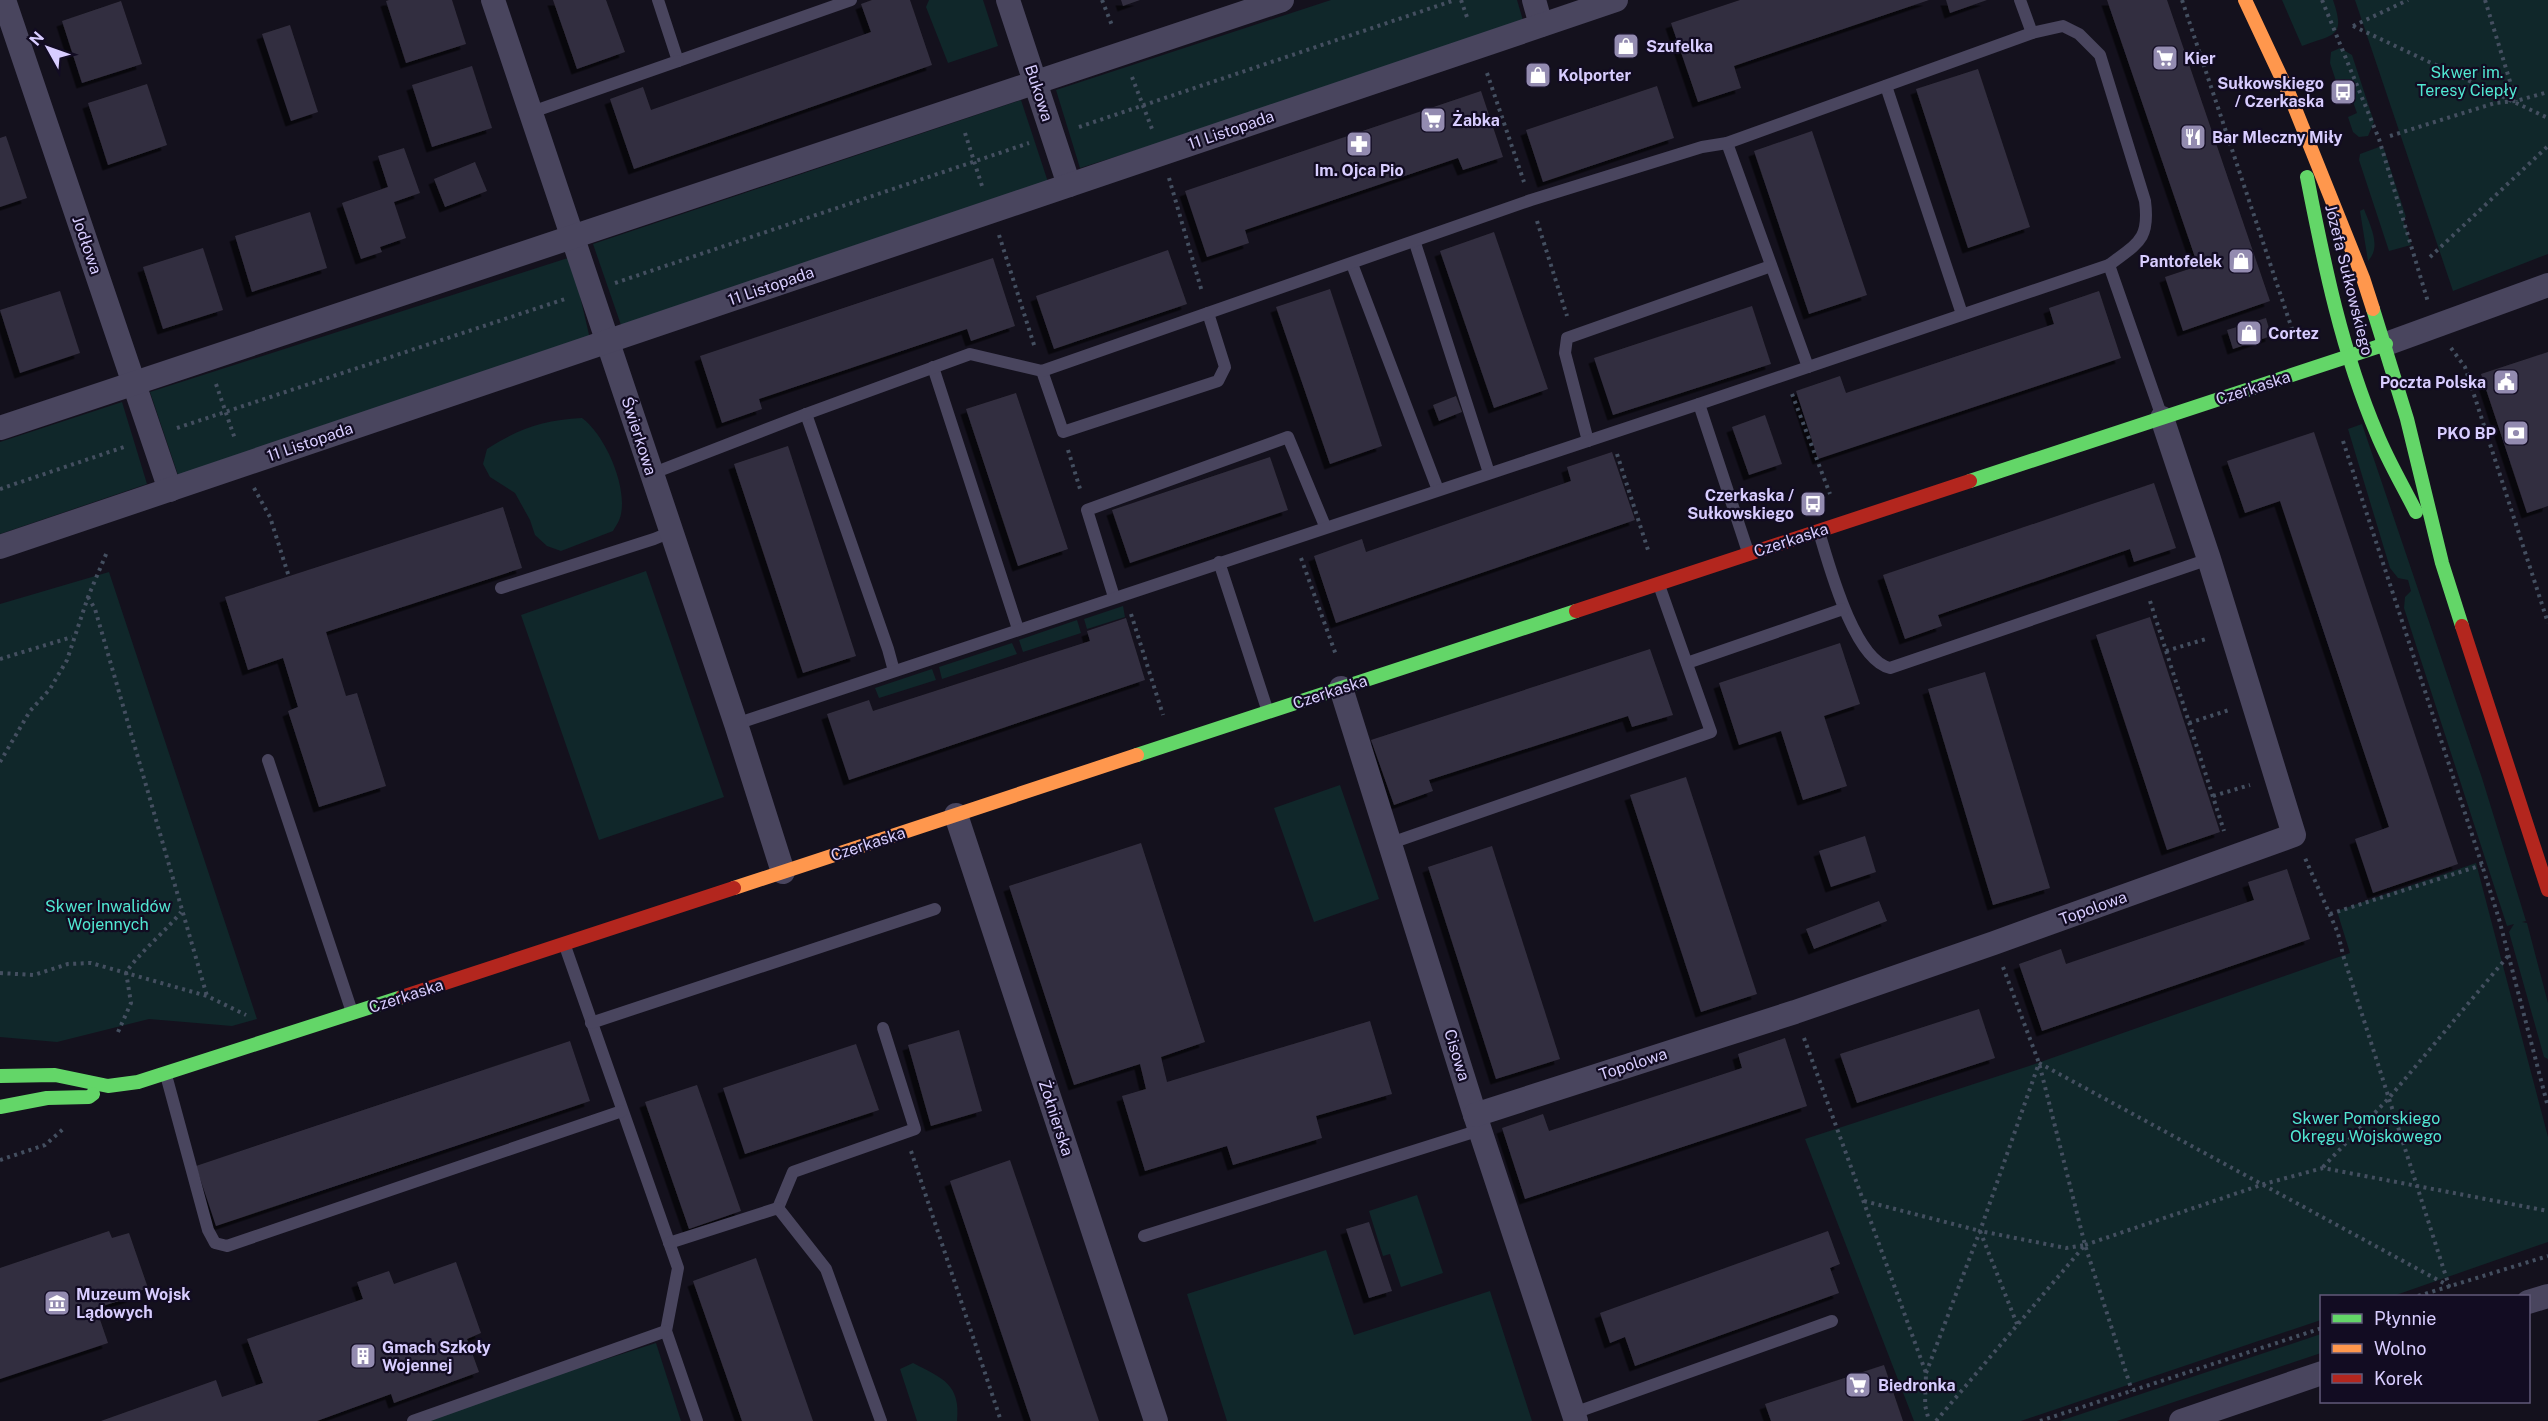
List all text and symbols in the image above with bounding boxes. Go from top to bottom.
north arrow [18,18,78,78]
text: N [26,28,48,50]
shop icon: Szufelka [1611,31,1641,61]
place label: Szufelka [1646,37,1713,56]
supermarket icon: Kier [2150,43,2180,73]
place label: Kier [2184,49,2216,68]
shop icon: Kolporter [1523,60,1553,90]
street label: Bukowa [1021,62,1057,124]
park label: Skwer im. Teresy Ciepły [2417,63,2518,100]
place label: Kolporter [1558,66,1631,85]
place label: Sułkowskiego / Czerkaska [2217,74,2324,111]
bus stop icon: Sułkowskiego / Czerkaska [2328,77,2358,107]
supermarket icon: Żabka [1418,105,1448,135]
street label: 11 Listopada [1185,106,1277,154]
place label: Żabka [1452,110,1500,130]
restaurant icon: Bar Mleczny Miły [2178,122,2208,152]
place label: Bar Mleczny Miły [2212,128,2343,147]
pharmacy icon: Im. Ojca Pio [1344,129,1374,159]
place label: Im. Ojca Pio [1314,161,1404,180]
street label: Józefa Sułkowskiego [2321,203,2377,357]
street label: Jodłowa [68,213,106,277]
shop icon: Pantofelek [2226,246,2256,276]
place label: Pantofelek [2139,252,2222,271]
street label: 11 Listopada [725,262,817,310]
shop icon: Cortez [2234,318,2264,348]
place label: Cortez [2268,324,2319,343]
street label: Czerkaska [2213,367,2293,409]
public building icon: Poczta Polska [2491,367,2521,397]
place label: Poczta Polska [2380,373,2486,392]
street label: Świerkowa [617,394,662,478]
street label: 11 Listopada [264,418,356,466]
bank icon: PKO BP [2501,418,2531,448]
place label: PKO BP [2437,424,2496,443]
place label: Czerkaska / Sułkowskiego [1687,486,1794,523]
bus stop icon: Czerkaska / Sułkowskiego [1798,489,1828,519]
street label: Czerkaska [1751,519,1831,561]
street label: Czerkaska [1290,671,1370,713]
street label: Czerkaska [828,823,908,865]
street label: Topolowa [2057,887,2129,929]
park label: Skwer Inwalidów Wojennych [45,897,171,934]
street label: Czerkaska [366,975,446,1017]
street label: Cisowa [1440,1027,1474,1083]
street label: Topolowa [1597,1044,1669,1084]
street label: Żołnierska [1035,1077,1078,1158]
park label: Skwer Pomorskiego Okręgu Wojskowego [2290,1109,2442,1146]
place label: Muzeum Wojsk Lądowych [76,1285,191,1322]
museum icon: Muzeum Wojsk Lądowych [42,1288,72,1318]
legend [2320,1295,2530,1403]
text: Płynnie [2374,1308,2437,1329]
place label: Gmach Szkoły Wojennej [382,1338,491,1375]
text: Wolno [2374,1338,2426,1359]
building icon: Gmach Szkoły Wojennej [348,1341,378,1371]
text: Korek [2374,1368,2423,1389]
supermarket icon: Biedronka [1843,1370,1873,1400]
place label: Biedronka [1878,1376,1956,1395]

